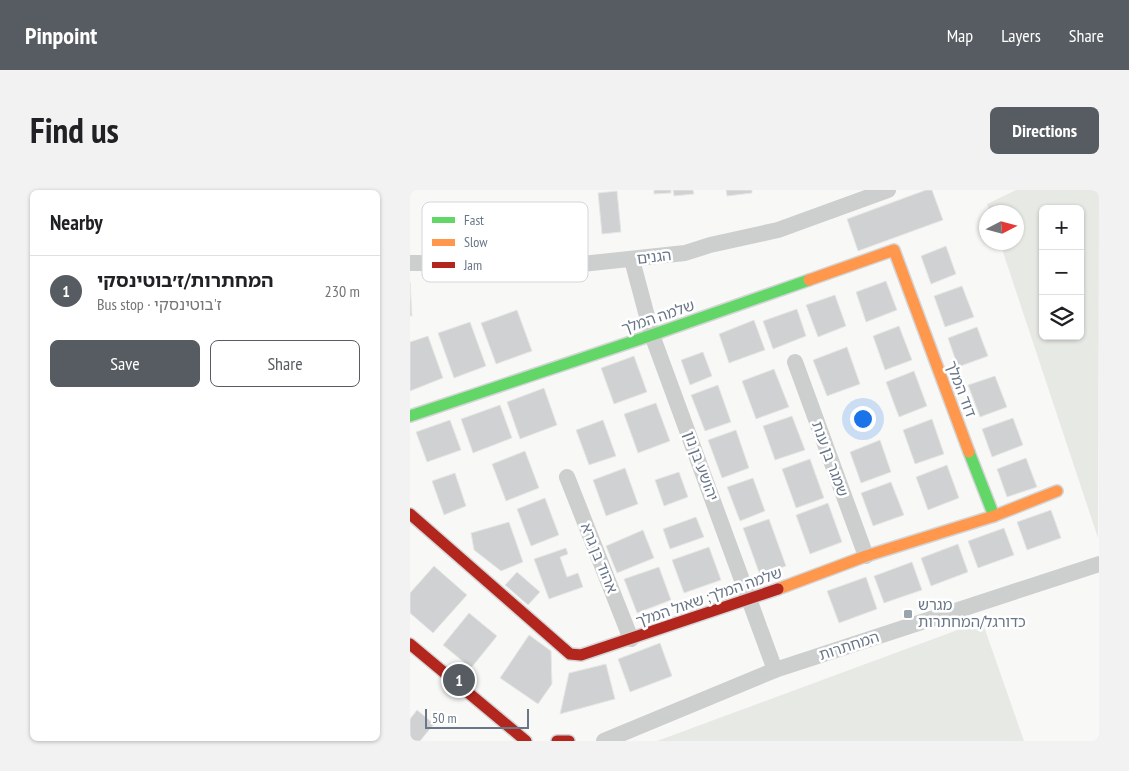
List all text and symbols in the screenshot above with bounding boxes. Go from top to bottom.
text: Pinpoint [25,20,97,51]
text: Map [947,24,973,47]
text: Layers [1001,24,1041,47]
text: Share [1069,24,1104,47]
text: Find us [30,107,119,153]
button: Directions [990,107,1099,154]
legend [422,202,588,282]
north arrow [979,205,1024,250]
map controls [1039,205,1084,340]
button: + [1039,205,1084,250]
text: Nearby [50,209,103,236]
text: Fast [464,211,484,229]
text: Slow [464,233,488,251]
street label: הגנים [636,245,672,268]
button: − [1039,250,1084,295]
text: Jam [463,256,482,274]
text: המחתרות/ז׳בוטינסקי [97,268,274,292]
text: 1 [62,281,70,301]
text: 230 m [325,281,360,301]
text: Bus stop · ז'בוטינסקי [97,294,222,314]
street label: שלמה המלך [619,295,697,338]
button: layers [1039,295,1084,340]
button: Save [50,340,200,387]
button: Share [210,340,360,387]
street label: דוד המלך [942,358,981,420]
your location [850,406,876,432]
street label: שמגר בן ענת [808,418,853,499]
street label: יהושע בן נון [680,428,723,503]
street label: אהוד בן גרא [577,520,622,596]
street label: שלמה המלך; שאול המלך [633,563,784,630]
place label: מגרש כדורגל/המחתרות [918,595,1026,631]
marker: מגרש כדורגל/המחתרות [902,608,914,620]
street label: המחתרות [816,627,881,664]
pin: 1 [443,661,475,699]
scale bar [425,706,529,729]
text: 50 m [432,709,457,727]

